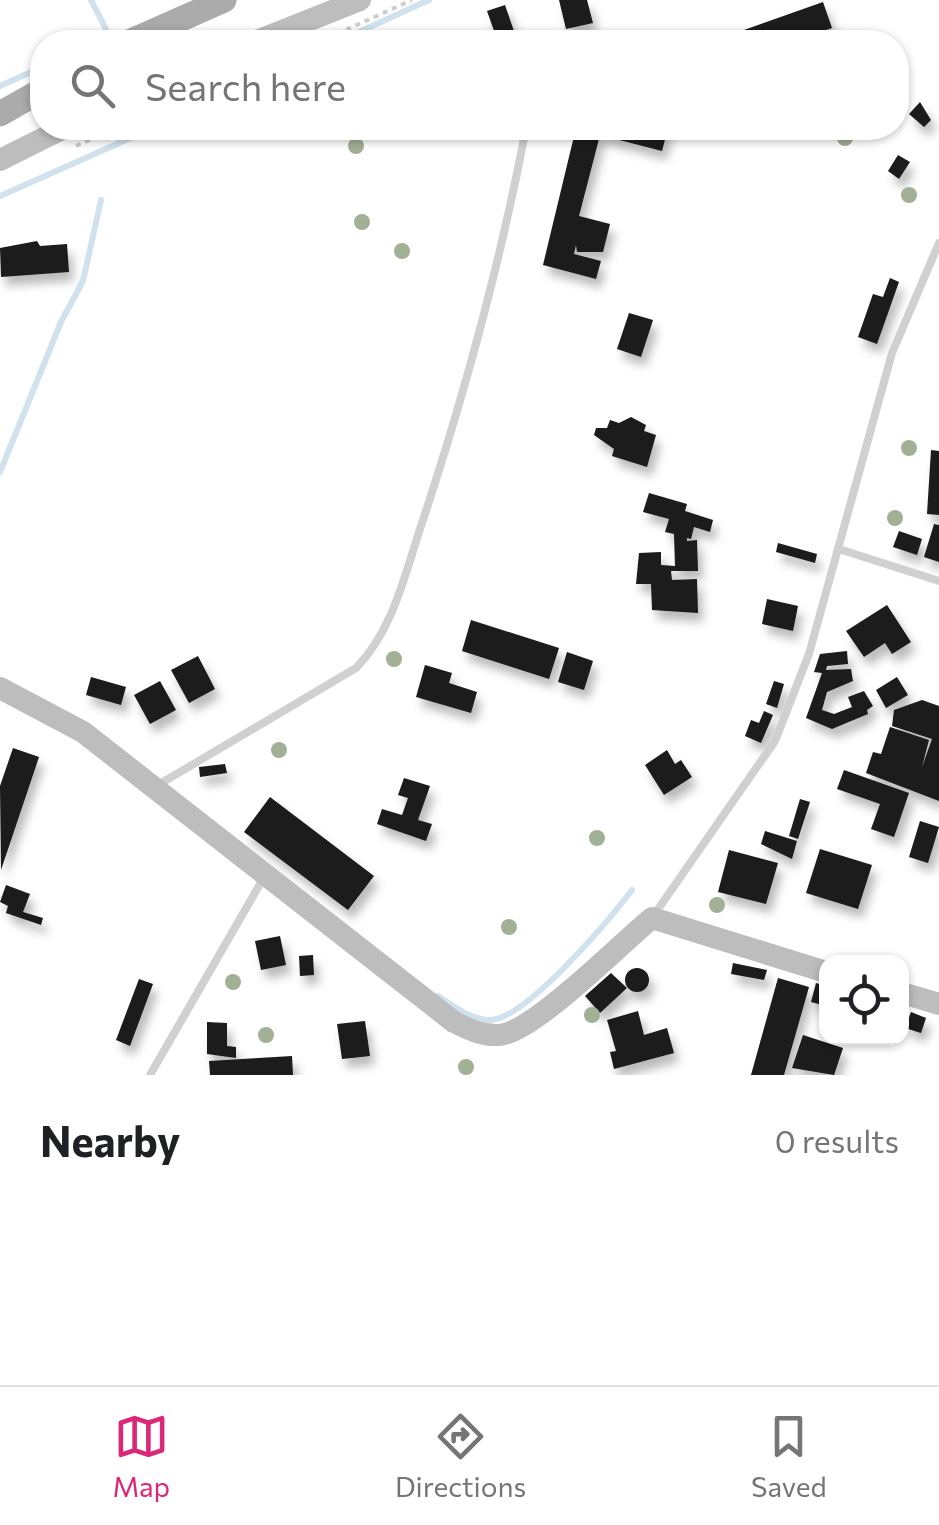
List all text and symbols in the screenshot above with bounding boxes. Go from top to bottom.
search box [30,30,909,140]
icon: search [65,58,120,113]
text: Search here [145,62,346,109]
map controls [819,955,909,1045]
button: locate [819,955,909,1045]
text: Nearby [40,1114,180,1166]
text: 0 results [775,1120,899,1160]
tab: Map [112,1409,170,1503]
tab: Directions [395,1409,526,1503]
tab: Saved [751,1409,827,1503]

